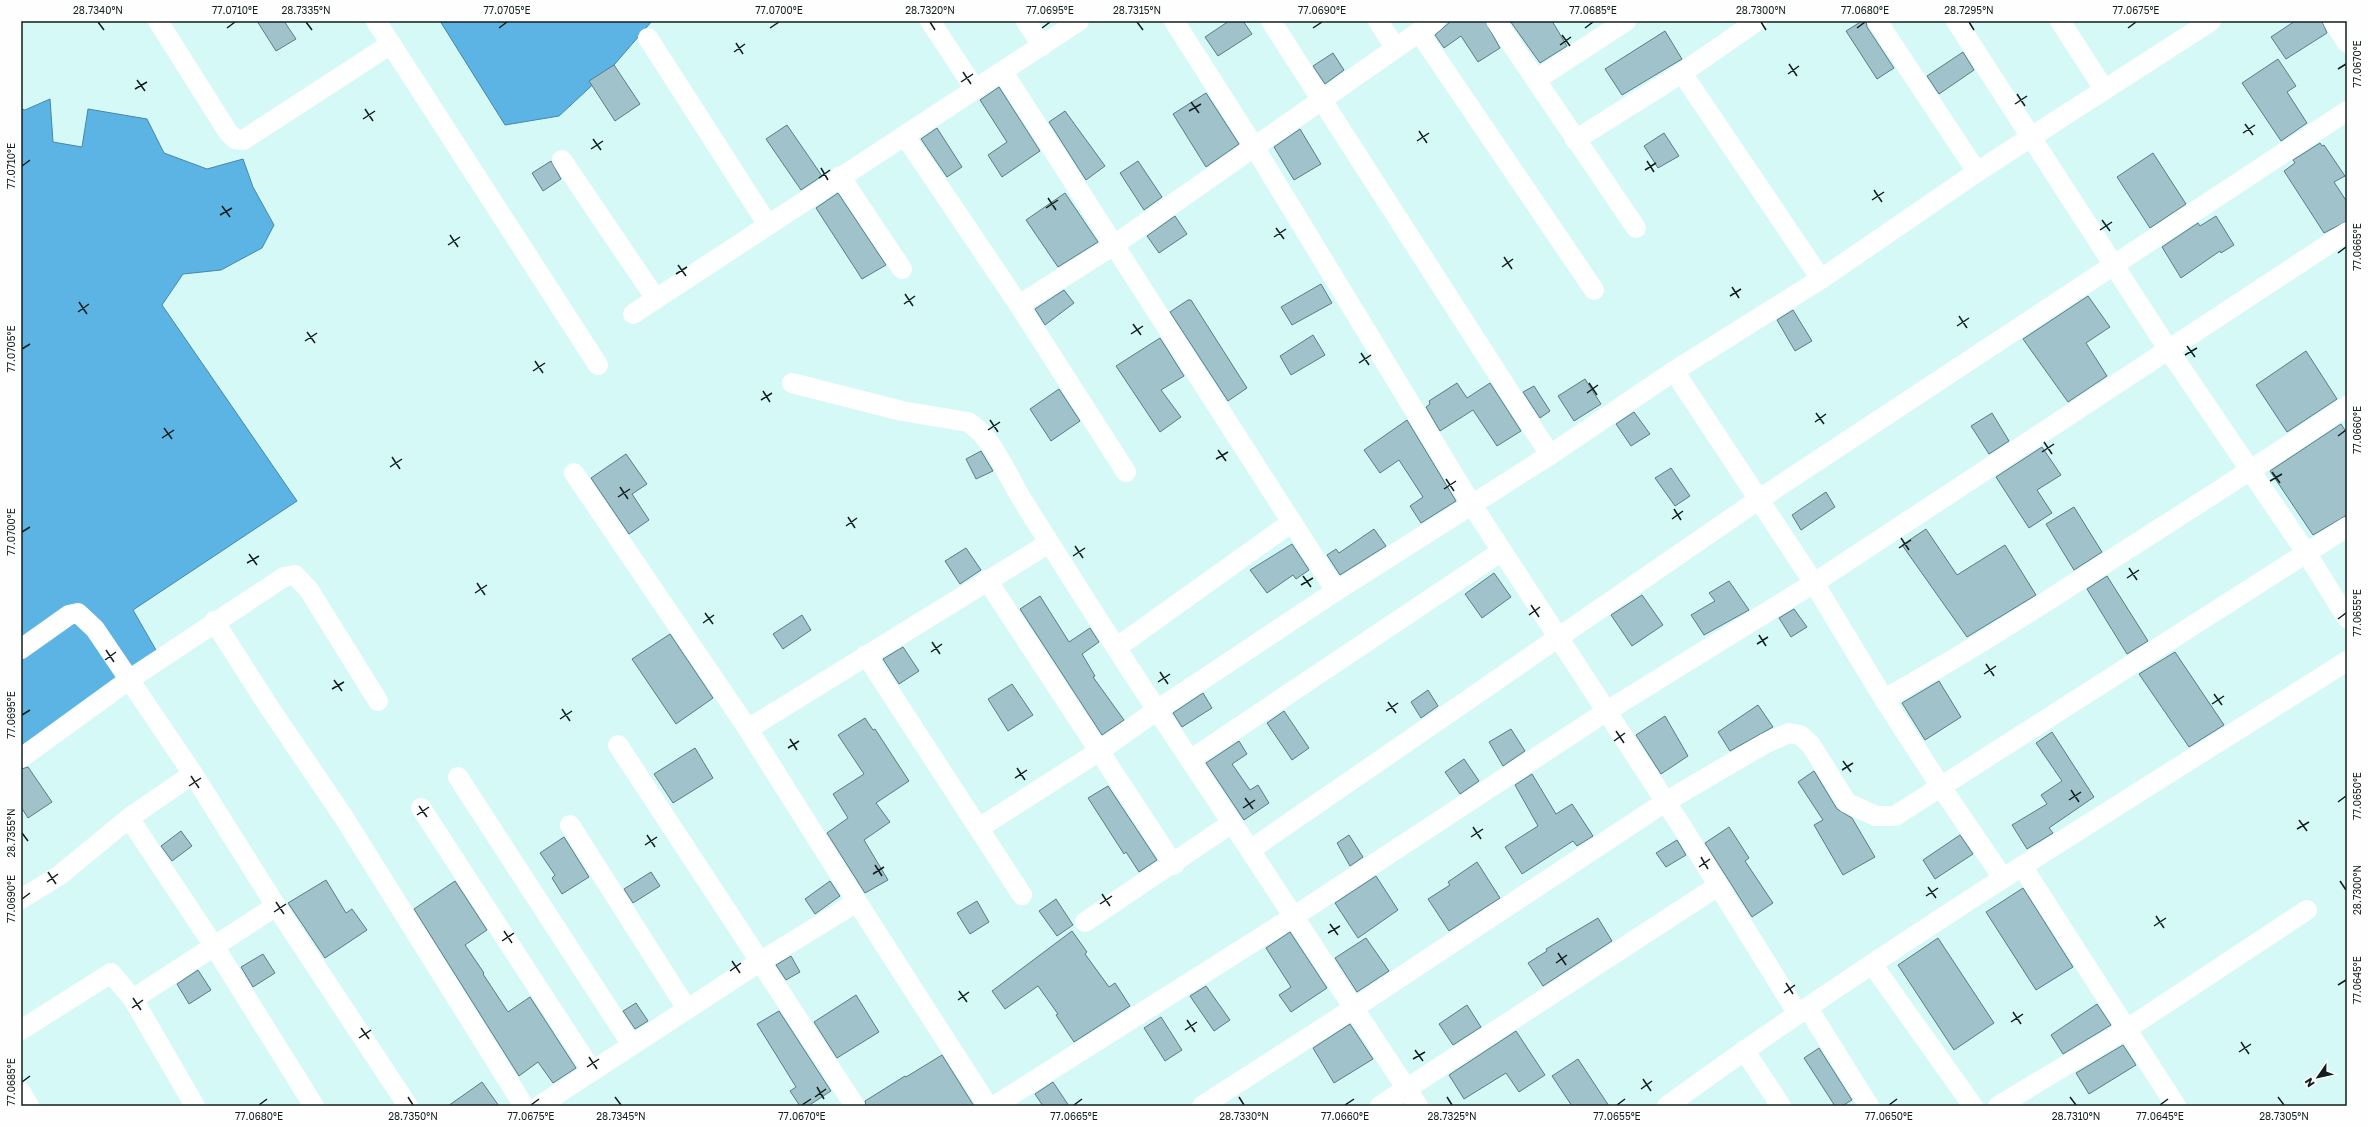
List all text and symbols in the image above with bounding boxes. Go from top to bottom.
text: 28.7340°N [73,4,123,16]
text: 77.0710°E [212,4,258,16]
text: 28.7335°N [281,4,331,16]
text: 77.0705°E [483,4,531,16]
text: 77.0700°E [755,4,803,16]
text: 28.7320°N [905,4,955,16]
text: 77.0695°E [1026,4,1074,16]
text: 28.7315°N [1113,4,1161,16]
text: 77.0690°E [1298,4,1346,16]
text: 77.0685°E [1569,4,1617,16]
text: 28.7300°N [1736,4,1786,16]
text: 77.0680°E [1841,4,1889,16]
text: 28.7295°N [1944,4,1994,16]
text: 77.0675°E [2113,4,2159,16]
text: 77.0670°E [2351,40,2363,88]
text: 77.0710°E [5,143,17,189]
text: 77.0665°E [2351,223,2363,271]
text: 77.0705°E [5,325,17,373]
text: 77.0660°E [2351,406,2363,454]
text: 77.0700°E [5,508,17,556]
text: 77.0655°E [2351,589,2363,637]
text: 77.0695°E [5,691,17,739]
text: 77.0650°E [2351,772,2363,820]
text: 28.7355°N [5,808,17,858]
text: 28.7300°N [2351,865,2363,915]
text: 77.0690°E [5,875,17,923]
text: 77.0645°E [2351,956,2363,1004]
north arrow [2298,1057,2338,1097]
text: 77.0685°E [5,1058,17,1106]
text: N [2302,1076,2317,1090]
text: 77.0680°E [235,1110,283,1122]
text: 28.7350°N [388,1110,438,1122]
text: 77.0675°E [508,1110,554,1122]
text: 28.7345°N [596,1110,646,1122]
text: 77.0670°E [778,1110,826,1122]
text: 77.0665°E [1050,1110,1098,1122]
text: 28.7330°N [1219,1110,1269,1122]
text: 77.0660°E [1321,1110,1369,1122]
text: 28.7325°N [1427,1110,1477,1122]
text: 77.0655°E [1593,1110,1641,1122]
text: 77.0650°E [1865,1110,1913,1122]
text: 28.7310°N [2052,1110,2100,1122]
text: 77.0645°E [2136,1110,2184,1122]
text: 28.7305°N [2259,1110,2309,1122]

